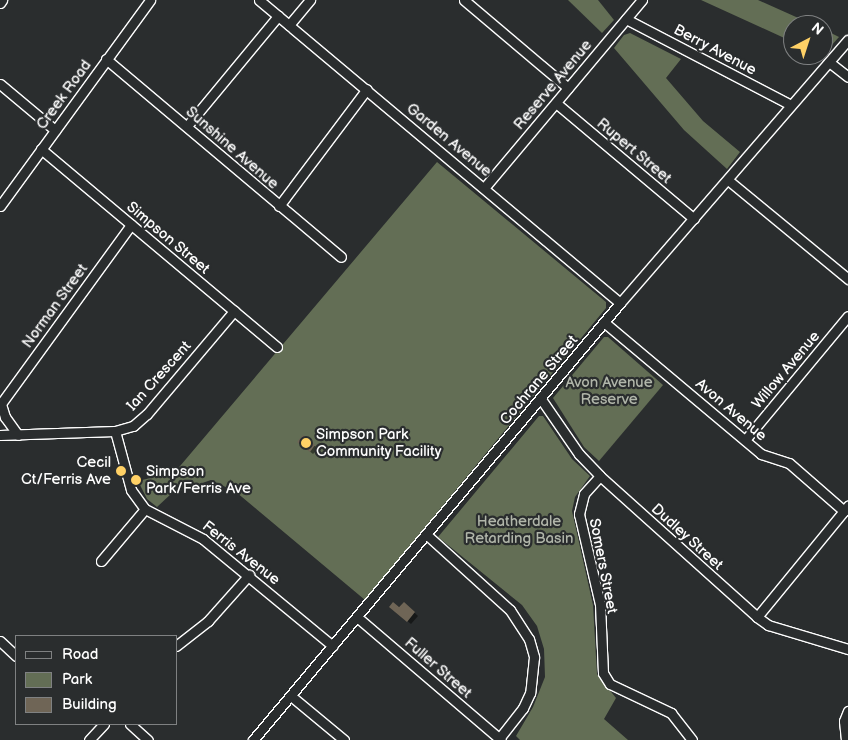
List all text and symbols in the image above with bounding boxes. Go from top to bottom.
north arrow [783,15,833,65]
text: N [808,19,827,39]
street label: Berry Avenue [670,20,760,80]
street label: Reserve Avenue [510,36,596,134]
street label: Creek Road [33,57,95,133]
street label: Garden Avenue [403,99,495,181]
street label: Sunshine Avenue [182,103,282,193]
street label: Rupert Street [593,115,675,187]
street label: Simpson Street [123,198,213,278]
street label: Norman Street [18,260,92,352]
street label: Willow Avenue [748,327,824,413]
street label: Cochrane Street [496,331,582,429]
street label: Ian Crescent [123,337,195,415]
park label: Avon Avenue Reserve [565,373,653,408]
street label: Avon Avenue [692,375,770,445]
place label: Simpson Park Community Facility [316,425,442,460]
marker: Simpson Park Community Facility [300,437,312,449]
place label: Cecil Ct/Ferris Ave [21,453,111,488]
place label: Simpson Park/Ferris Ave [146,462,251,497]
marker: Cecil Ct/Ferris Ave [115,465,127,477]
marker: Simpson Park/Ferris Ave [130,474,142,486]
street label: Dudley Street [647,500,727,574]
park label: Heatherdale Retarding Basin [465,512,573,547]
street label: Ferris Avenue [199,517,283,589]
street label: Somers Street [585,517,621,615]
street label: Fuller Street [401,634,475,702]
legend [15,635,178,725]
text: Road [62,645,98,664]
text: Park [62,670,92,689]
text: Building [62,695,117,714]

